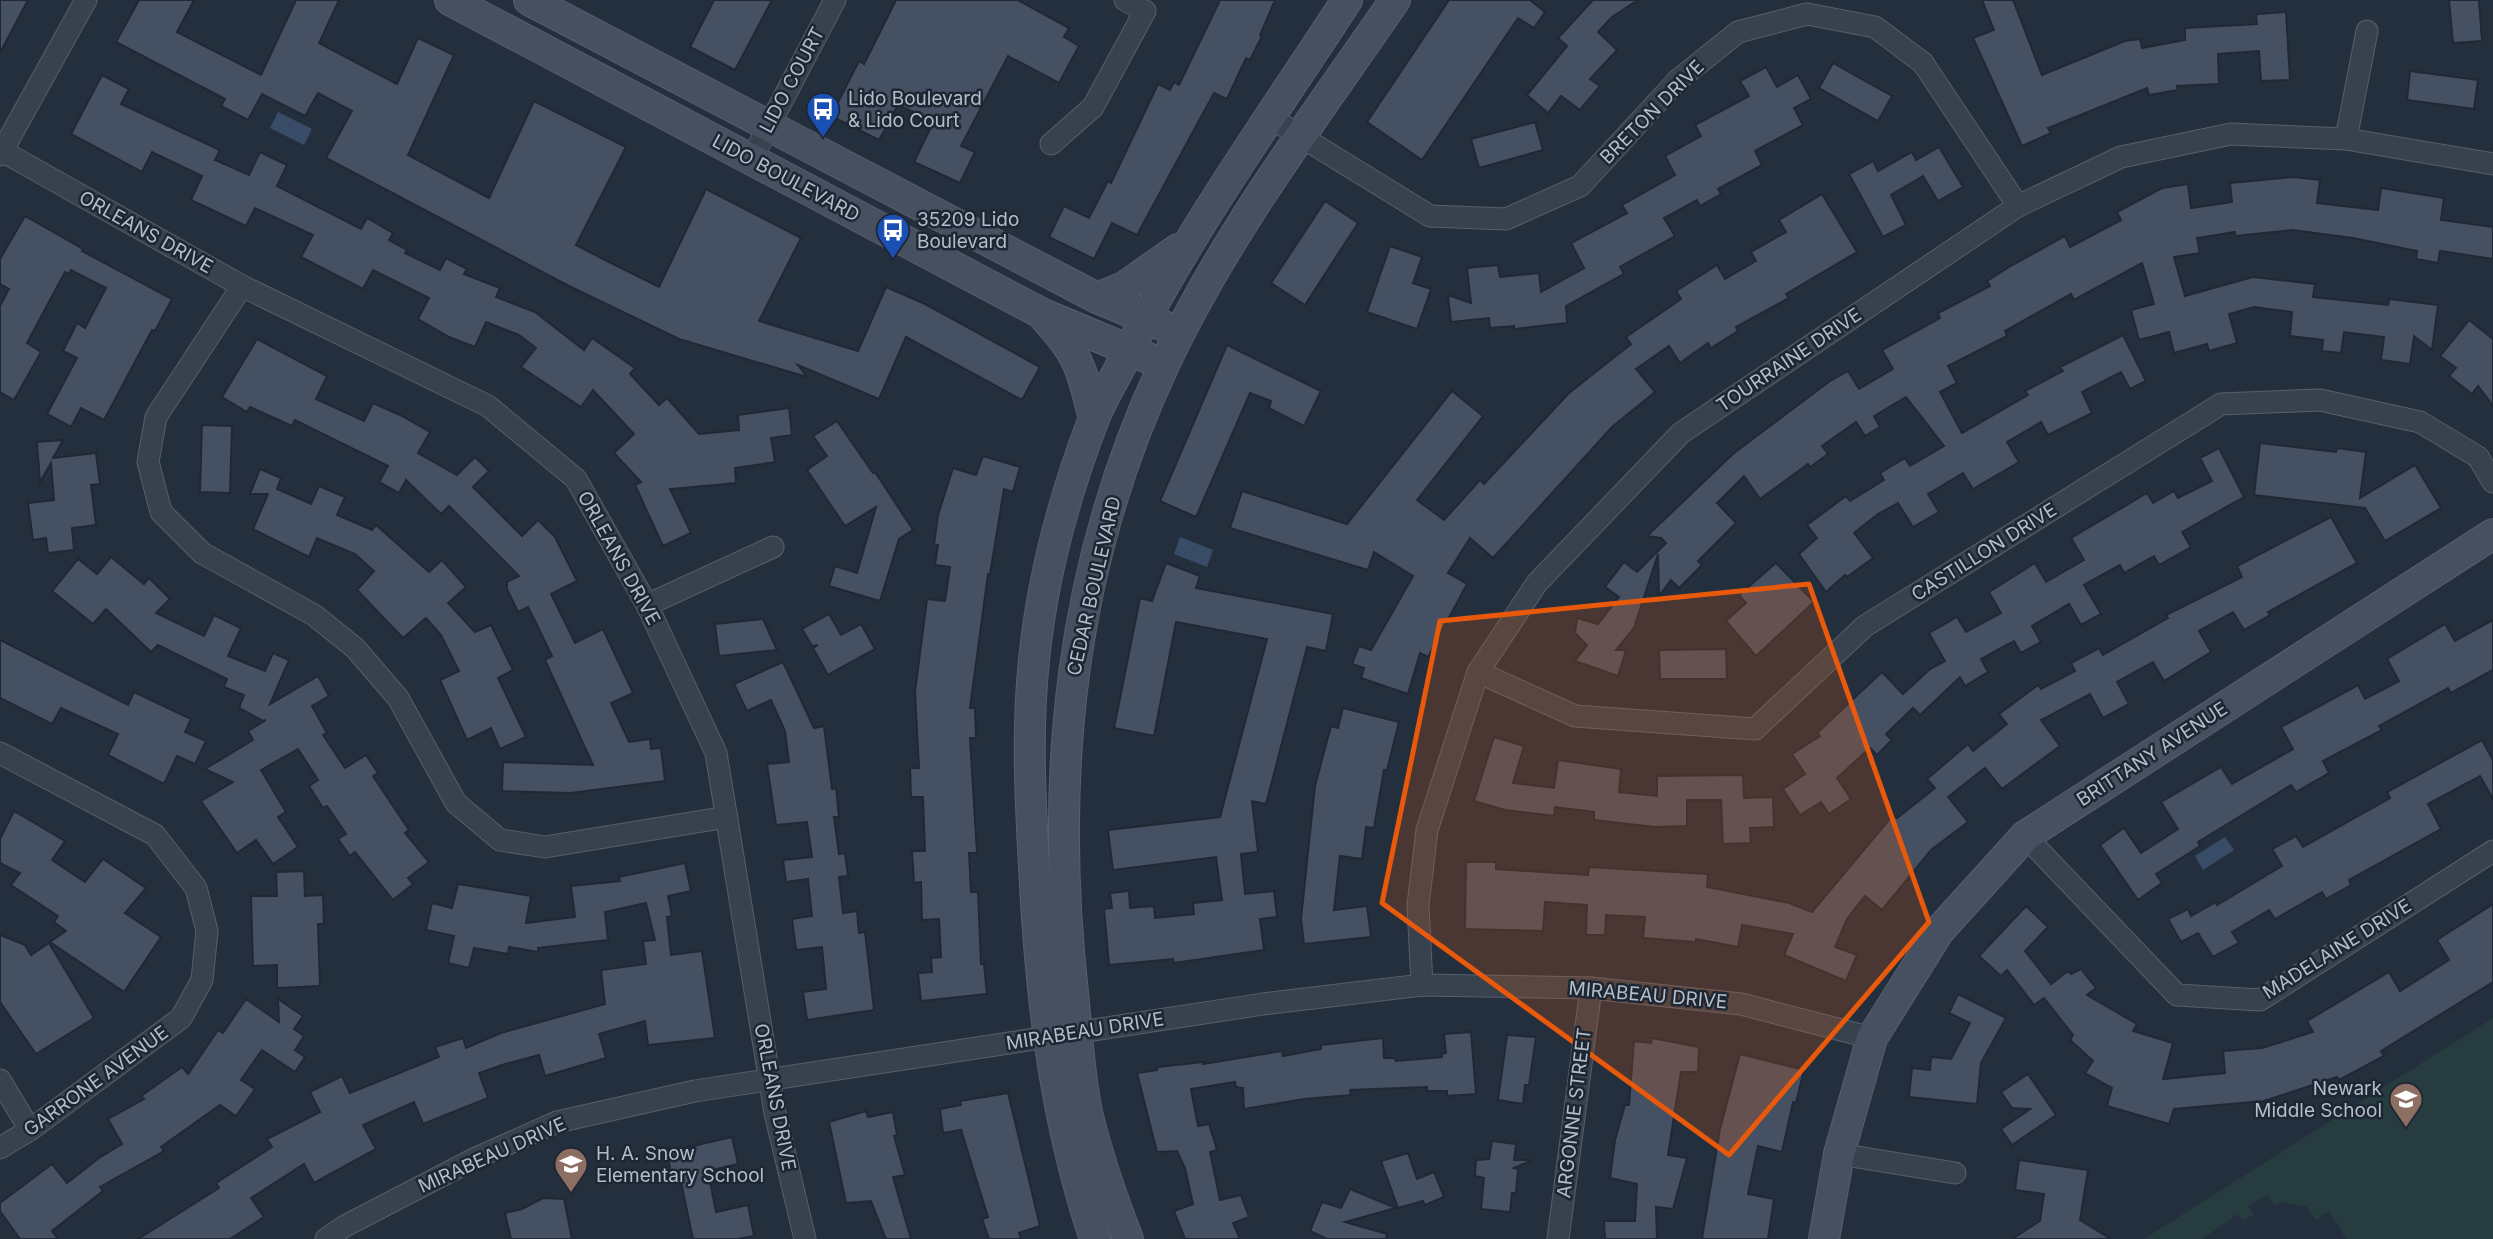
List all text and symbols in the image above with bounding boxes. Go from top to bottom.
street label: LIDO COURT [755,23,829,137]
street label: BRETON DRIVE [1595,55,1709,169]
place label: Lido Boulevard & Lido Court [848,87,982,132]
bus stop icon: Lido Boulevard & Lido Court [804,90,842,139]
street label: LIDO BOULEVARD [708,129,864,227]
street label: ORLEANS DRIVE [75,186,217,278]
place label: 35209 Lido Boulevard [917,208,1019,253]
bus stop icon: 35209 Lido Boulevard [874,211,912,260]
street label: TOURRAINE DRIVE [1712,303,1866,417]
street label: ORLEANS DRIVE [573,487,665,629]
street label: CEDAR BOULEVARD [1062,494,1126,678]
street label: CASTILLON DRIVE [1907,498,2061,606]
street label: BRITTANY AVENUE [2073,697,2231,811]
street label: MADELAINE DRIVE [2258,894,2416,1004]
street label: MIRABEAU DRIVE [1568,977,1728,1013]
street label: MIRABEAU DRIVE [1005,1007,1165,1055]
street label: GARRONE AVENUE [19,1021,173,1141]
street label: ORLEANS DRIVE [749,1021,801,1173]
street label: ARGONNE STREET [1552,1027,1596,1199]
place label: Newark Middle School [2254,1077,2383,1122]
school or university icon: Newark Middle School [2387,1080,2425,1129]
street label: MIRABEAU DRIVE [415,1112,569,1198]
place label: H. A. Snow Elementary School [596,1142,764,1187]
school or university icon: H. A. Snow Elementary School [552,1145,590,1194]

